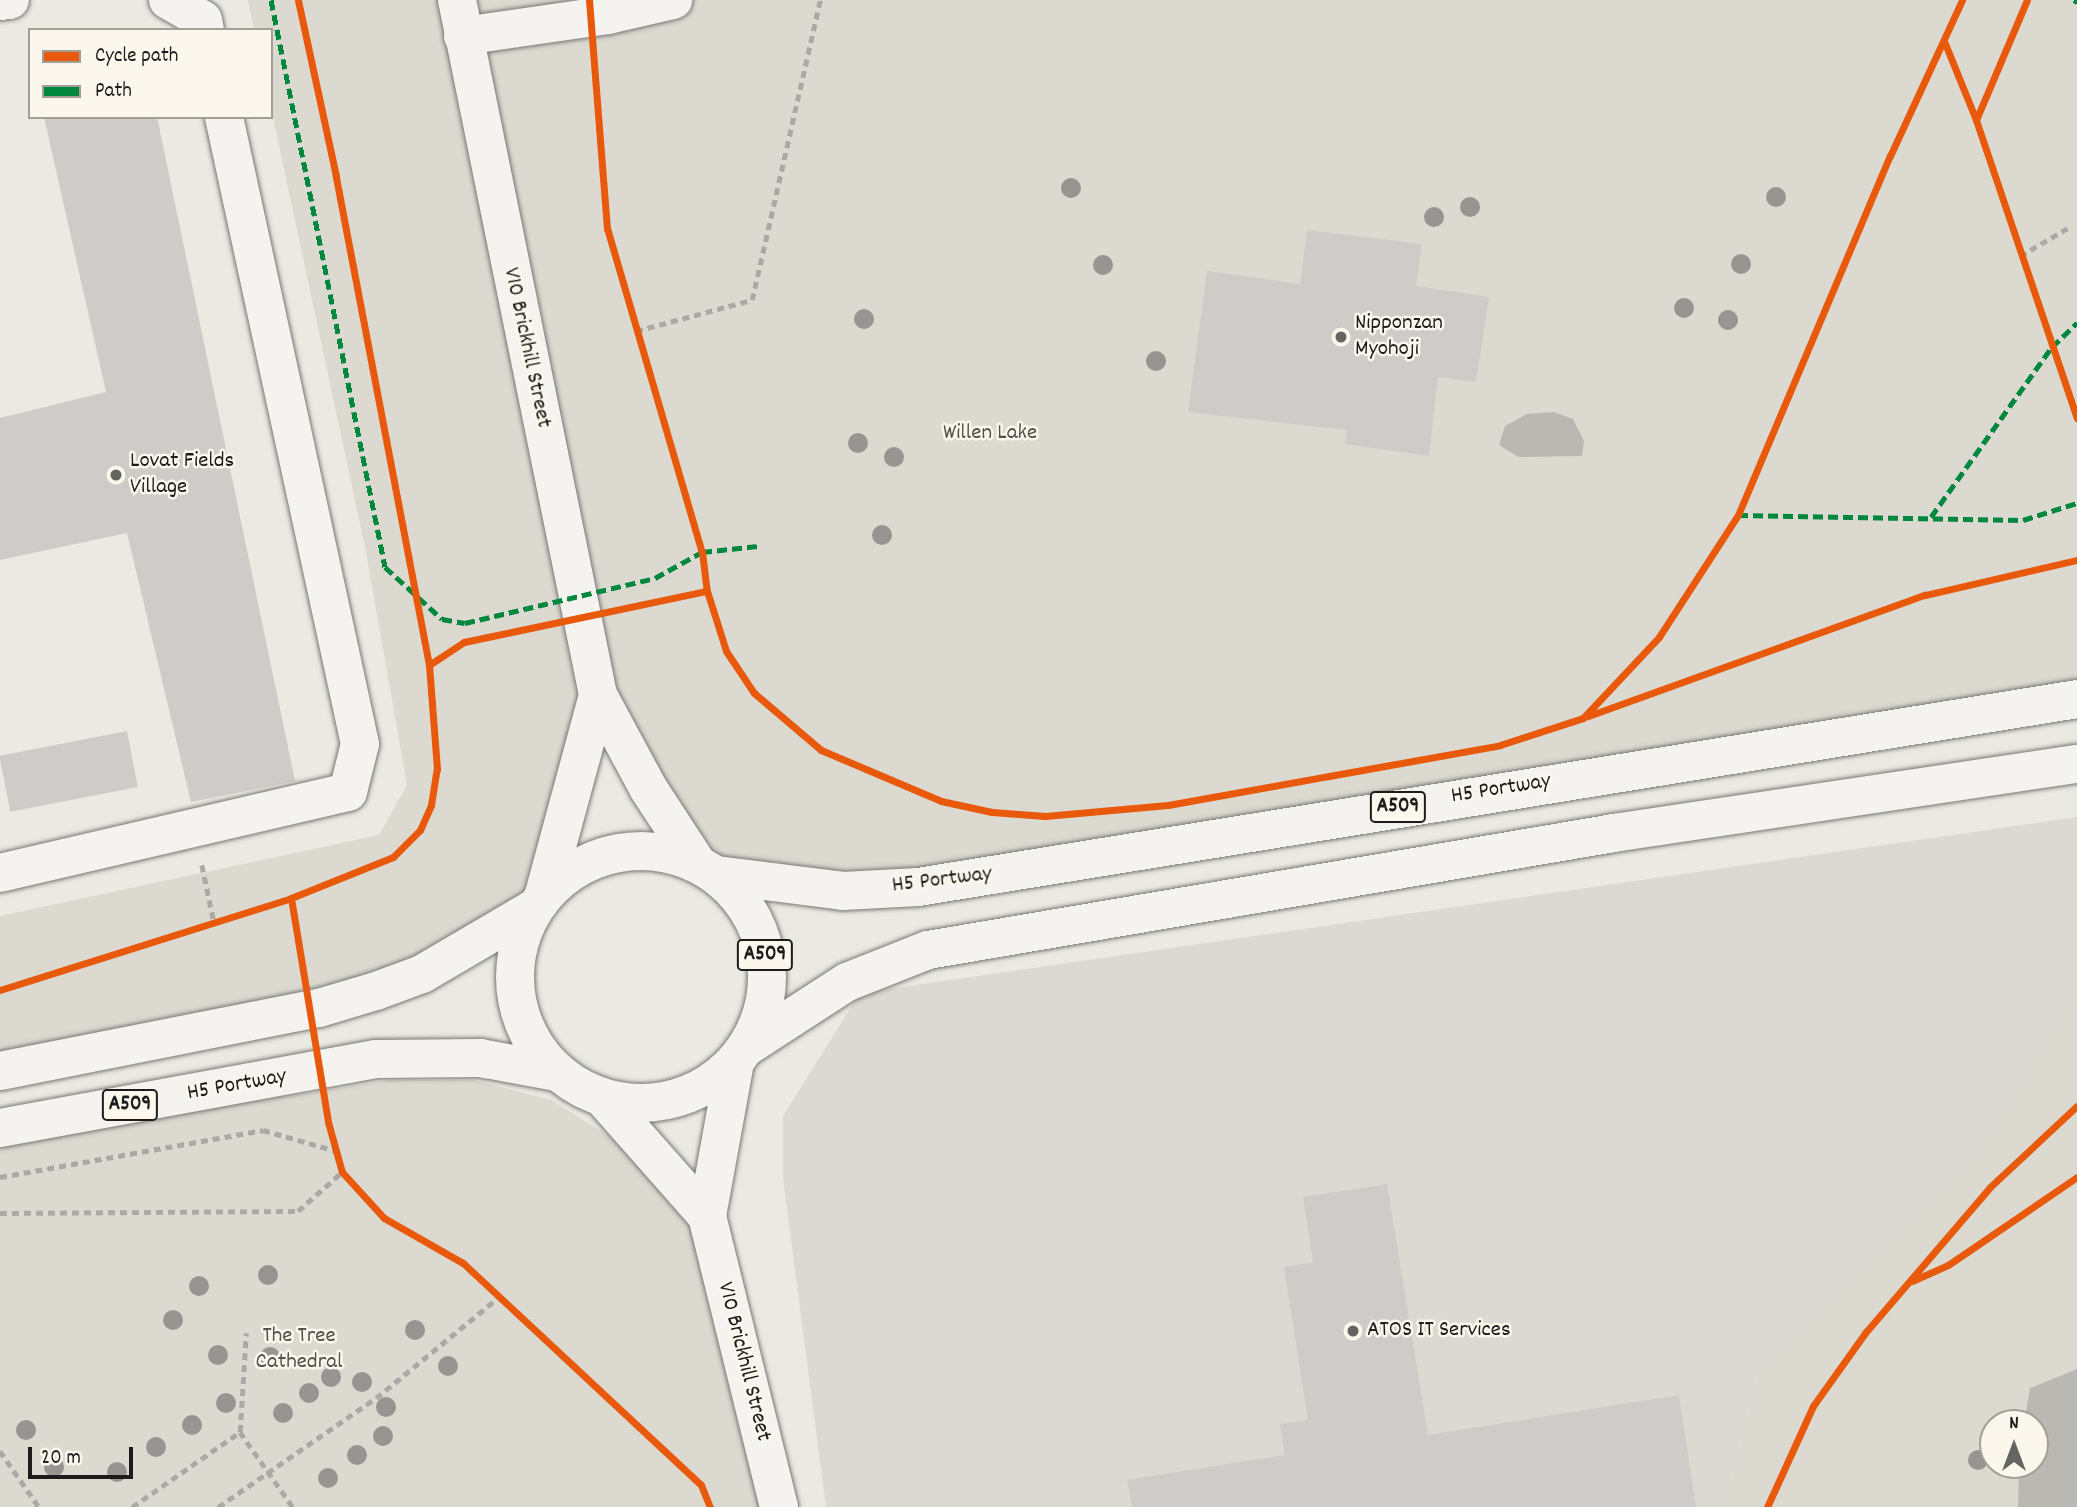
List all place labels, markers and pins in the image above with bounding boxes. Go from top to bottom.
place label: Nipponzan Myohoji [1355,310,1443,364]
marker: Nipponzan Myohoji [1333,329,1349,345]
place label: Lovat Fields Village [130,448,234,502]
marker: Lovat Fields Village [108,467,124,483]
place label: ATOS IT Services [1367,1317,1511,1345]
marker: ATOS IT Services [1345,1323,1361,1339]

